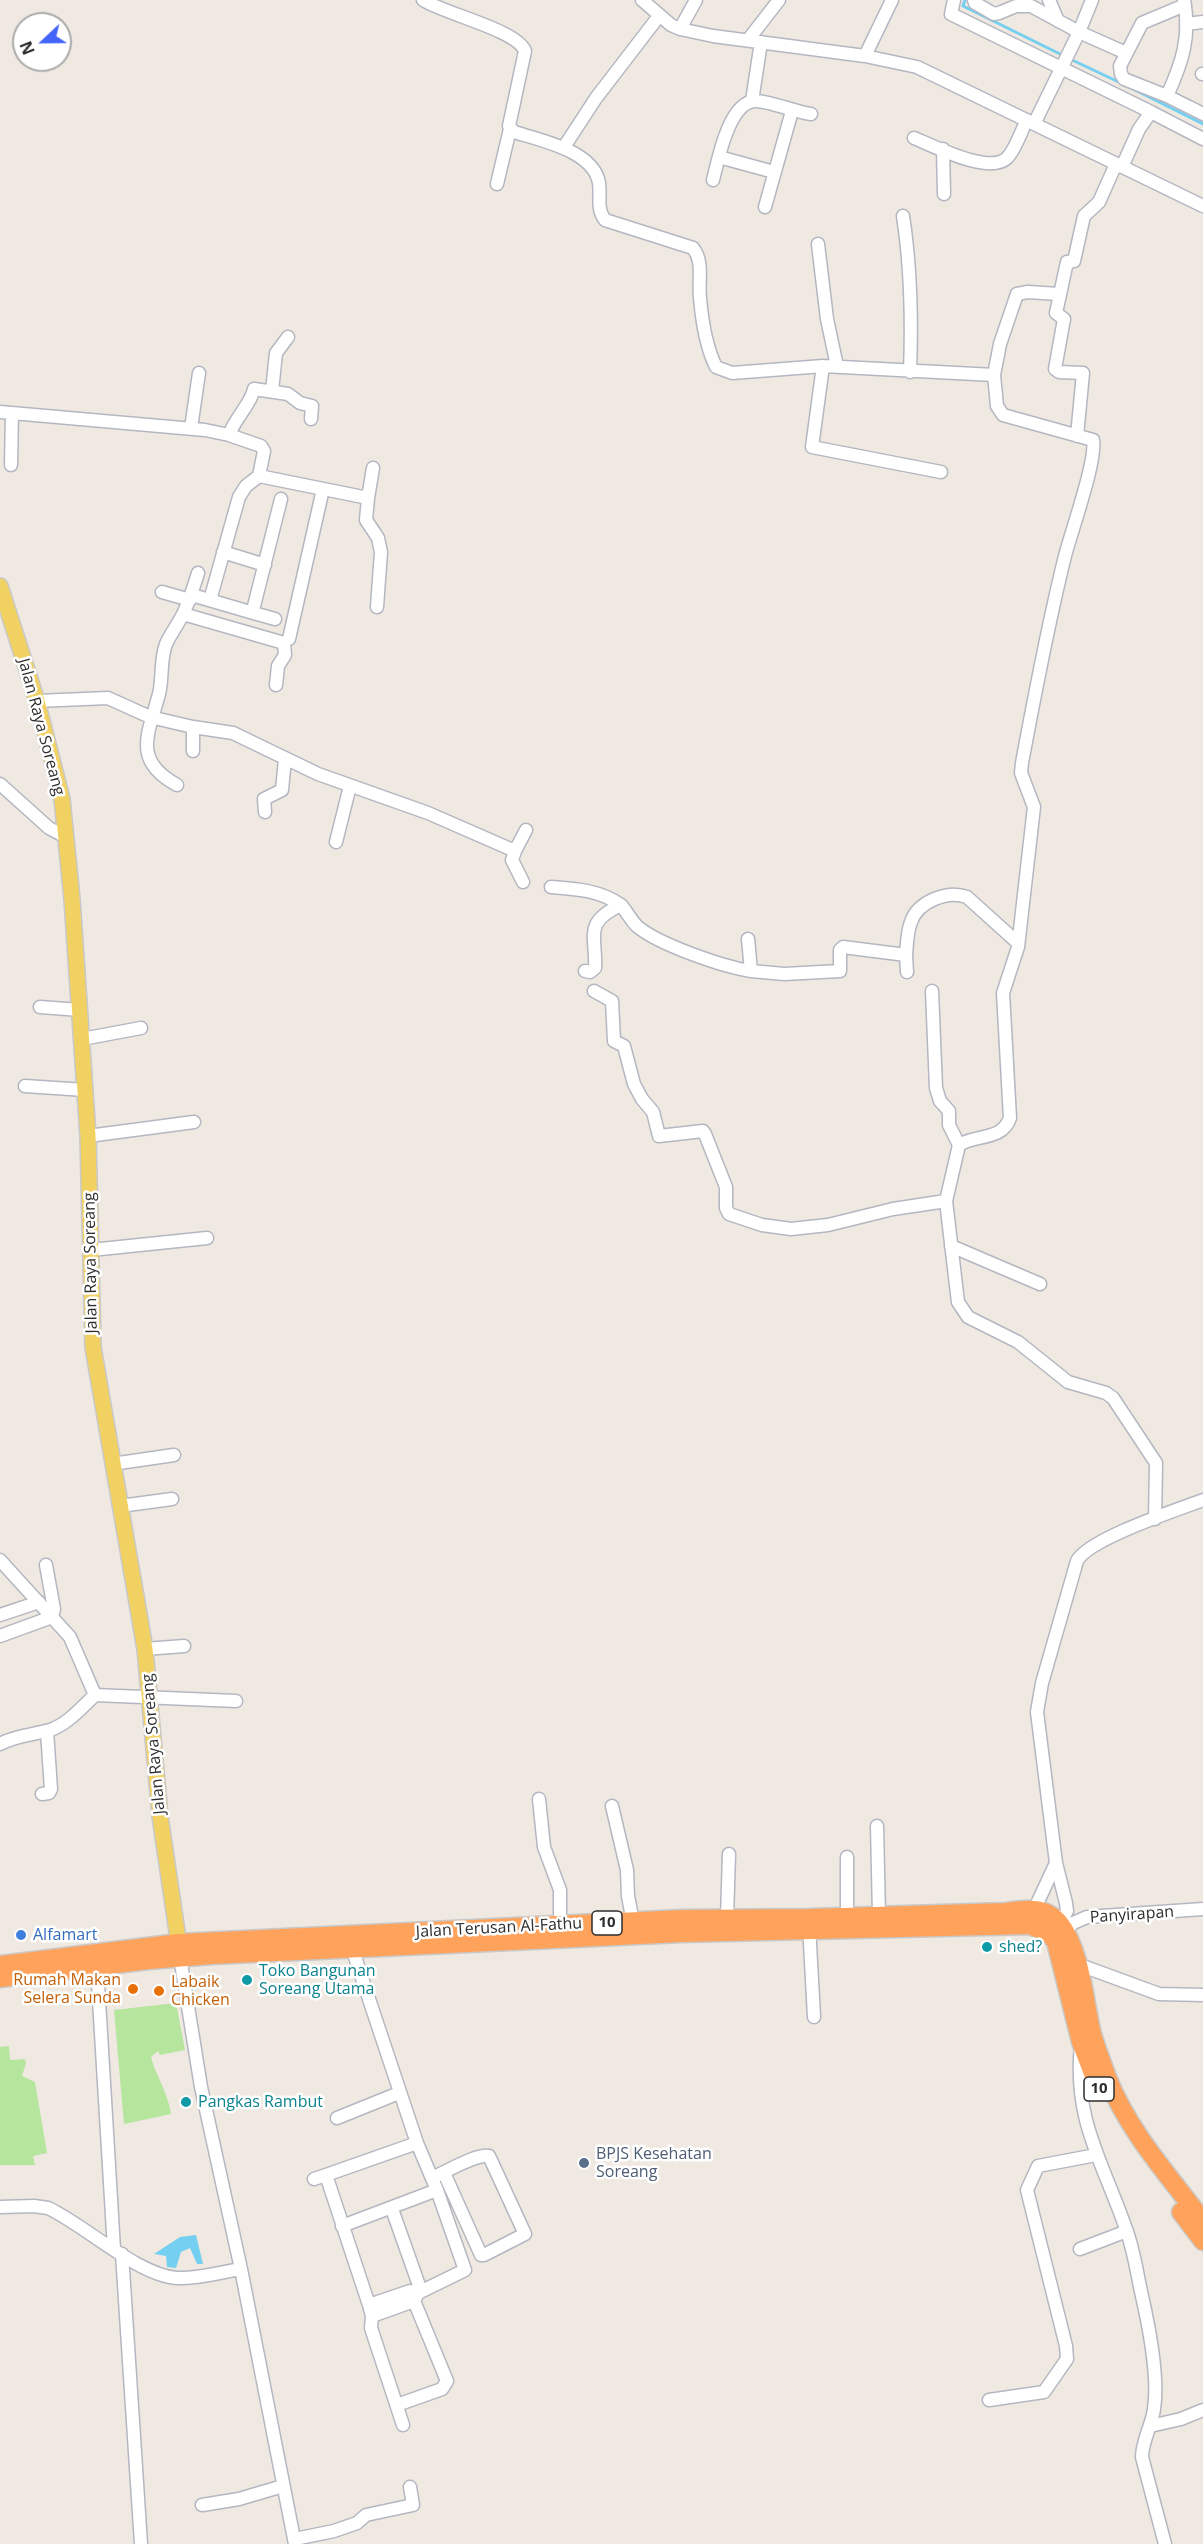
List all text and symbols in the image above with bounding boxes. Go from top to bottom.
north arrow [12,12,72,72]
text: N [15,38,40,58]
street label: Jalan Raya Soreang [13,656,69,798]
street label: Jalan Raya Soreang [80,1192,102,1334]
street label: Jalan Raya Soreang [138,1673,170,1815]
street label: Panyirapan [1089,1902,1175,1928]
road number: 10 [592,1911,622,1935]
street label: Jalan Terusan Al-Fathu [415,1914,583,1942]
place label: Alfamart [33,1925,97,1945]
marker: Alfamart [14,1928,28,1942]
place label: shed? [999,1937,1042,1957]
marker: shed? [980,1940,994,1954]
place label: Toko Bangunan Soreang Utama [259,1961,376,1999]
place label: Rumah Makan Selera Sunda [13,1970,121,2008]
place label: Labaik Chicken [171,1972,230,2010]
marker: Toko Bangunan Soreang Utama [240,1973,254,1987]
marker: Rumah Makan Selera Sunda [126,1982,140,1996]
marker: Labaik Chicken [152,1984,166,1998]
road number: 10 [1084,2077,1114,2101]
place label: Pangkas Rambut [198,2092,323,2112]
marker: Pangkas Rambut [179,2095,193,2109]
place label: BPJS Kesehatan Soreang [596,2144,712,2182]
marker: BPJS Kesehatan Soreang [577,2156,591,2170]

